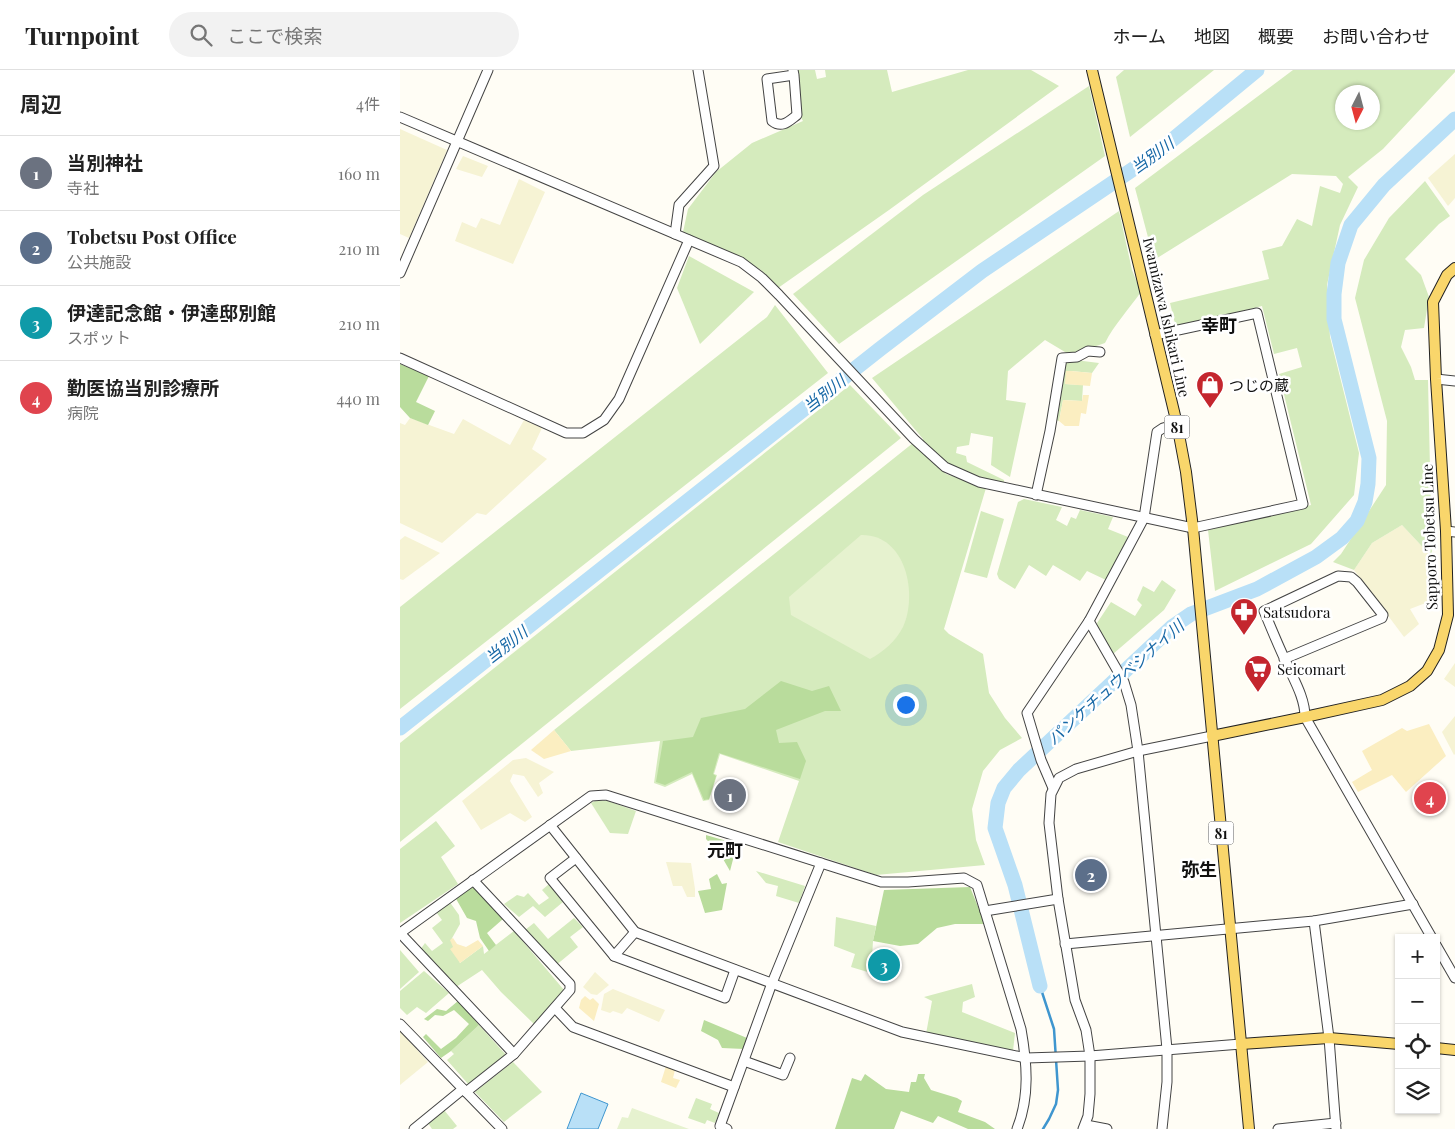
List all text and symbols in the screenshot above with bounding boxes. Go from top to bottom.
search box [169,12,519,57]
text: Turnpoint [25,19,139,51]
icon: search [187,21,215,49]
text: ここで検索 [227,22,322,48]
text: ホーム [1113,24,1166,48]
text: 地図 [1194,24,1230,48]
text: 概要 [1258,24,1294,48]
text: お問い合わせ [1322,24,1430,48]
north arrow [1335,85,1380,130]
text: 周辺 [20,89,62,117]
text: 4件 [356,93,380,114]
water label: 当別川 [1126,131,1179,178]
text: 当別神社 [67,149,143,175]
text: 1 [33,163,39,184]
text: 160 m [338,163,380,184]
text: 寺社 [67,177,99,198]
text: Tobetsu Post Office [67,223,237,249]
street label: Iwamizawa Ishikari Line [1139,235,1195,399]
text: 2 [32,238,40,259]
text: 210 m [339,238,380,259]
text: 公共施設 [67,251,131,272]
text: 伊達記念館・伊達邸別館 [67,299,276,325]
text: 3 [32,313,40,334]
text: 210 m [339,313,380,334]
district label: 幸町 [1201,313,1237,337]
text: スポット [67,327,131,348]
water label: 当別川 [799,369,851,416]
shop icon: つじの蔵 [1195,370,1225,409]
text: 勤医協当別診療所 [67,374,219,400]
place label: つじの蔵 [1229,375,1289,395]
text: 4 [32,388,40,409]
text: 440 m [336,388,380,409]
text: 病院 [67,402,99,423]
road number: 81 [1164,416,1190,438]
street label: Sapporo Tobetsu Line [1416,464,1442,610]
pharmacy icon: Satsudora [1229,597,1259,636]
place label: Satsudora [1263,602,1331,622]
water label: パンケチュウベシナイ川 [1042,614,1189,749]
water label: 当別川 [481,620,533,667]
supermarket icon: Seicomart [1243,654,1273,693]
place label: Seicomart [1277,659,1346,679]
your location [893,692,919,718]
pin: 1 [714,776,746,814]
pin: 4 [1414,779,1446,817]
road number: 81 [1208,821,1234,844]
district label: 元町 [707,838,743,862]
pin: 2 [1075,856,1107,894]
district label: 弥生 [1181,857,1217,881]
map controls [1395,934,1440,1114]
button: + [1395,934,1440,979]
pin: 3 [868,946,900,984]
button: − [1395,979,1440,1024]
button: locate [1395,1024,1440,1069]
button: layers [1395,1069,1440,1114]

